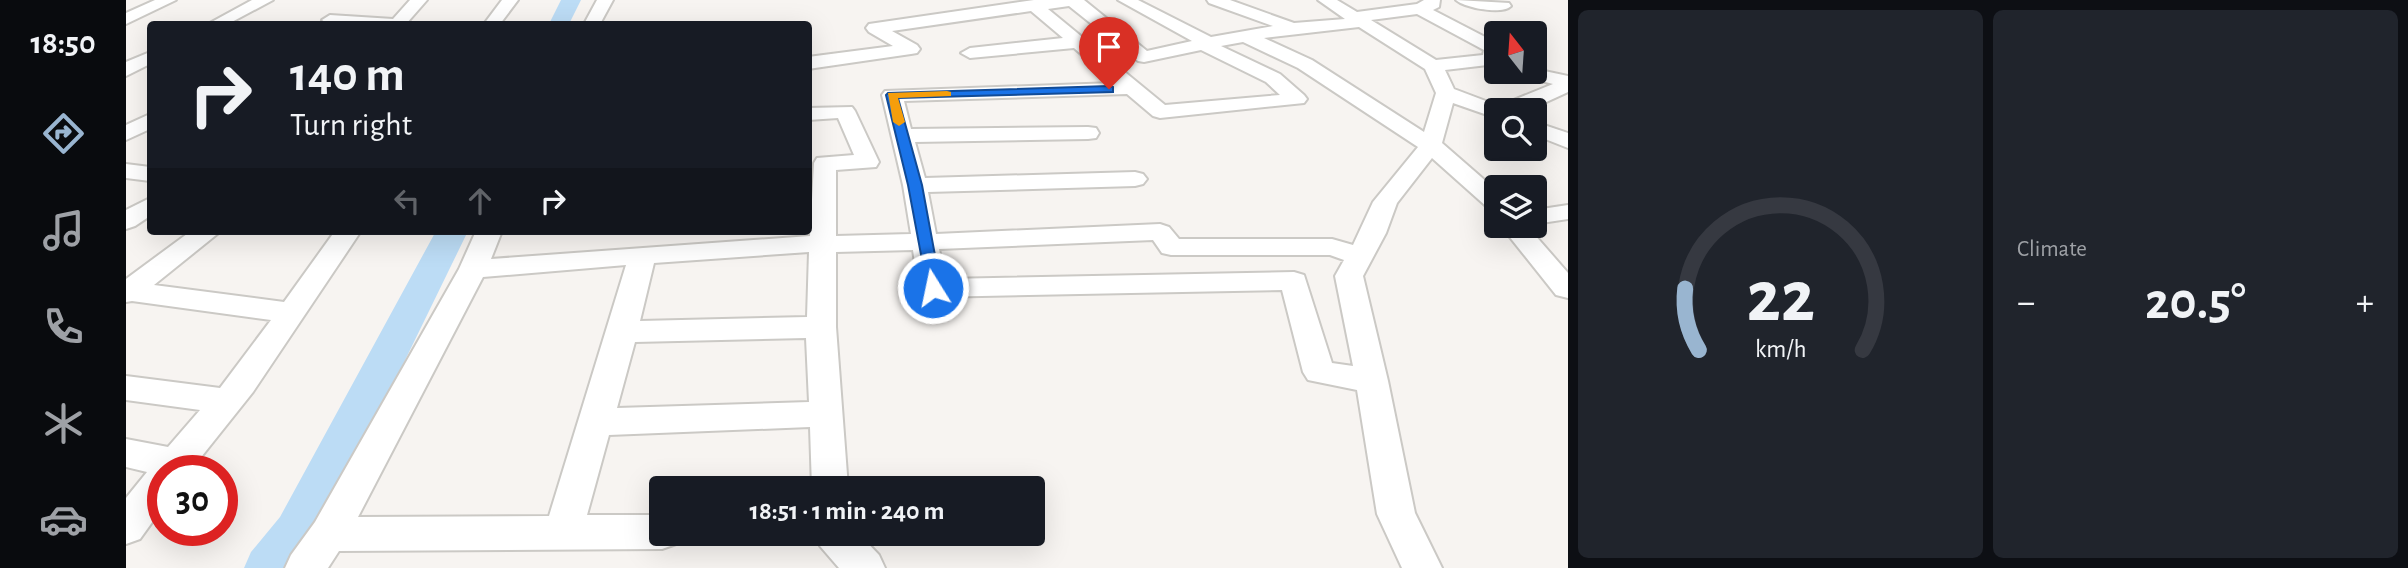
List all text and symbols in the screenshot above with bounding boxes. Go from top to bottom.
pin [1079,17,1139,89]
north arrow [1484,21,1547,84]
map controls [1484,21,1547,238]
text: 18:50 [30,27,96,59]
icon: arrive [1090,28,1128,66]
icon: right [175,49,266,140]
text: 140 m [290,51,405,100]
button: search [1484,98,1547,161]
icon: directions [39,109,88,158]
text: Turn right [290,109,412,141]
button: layers [1484,175,1547,238]
icon: left [388,182,426,220]
icon: ahead [461,182,499,220]
icon: right [534,182,572,220]
icon: music [39,206,88,255]
text: Climate [2017,238,2087,261]
position arrow [896,251,970,325]
text: 22 [1746,262,1815,335]
text: 20.5° [2145,276,2246,328]
text: − [2017,284,2035,322]
text: + [2356,284,2374,322]
icon: phone [39,302,88,351]
text: km/h [1755,337,1806,362]
icon: climate [39,399,88,448]
speed limit sign: 30 [147,455,238,546]
icon: car [39,495,88,544]
text: 18:51 · 1 min · 240 m [750,498,944,524]

